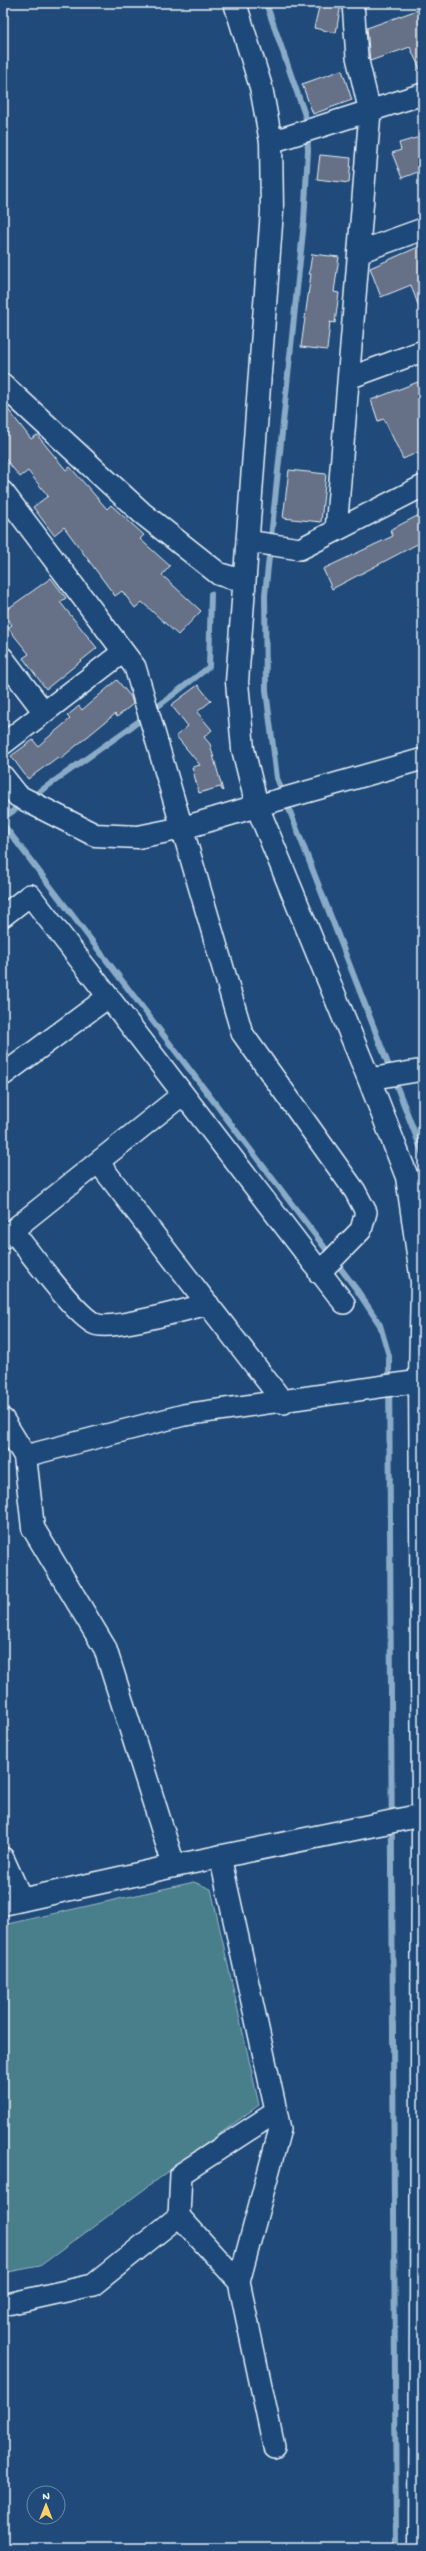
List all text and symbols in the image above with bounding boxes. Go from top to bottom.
north arrow [26,2485,66,2525]
text: N [42,2491,50,2503]

